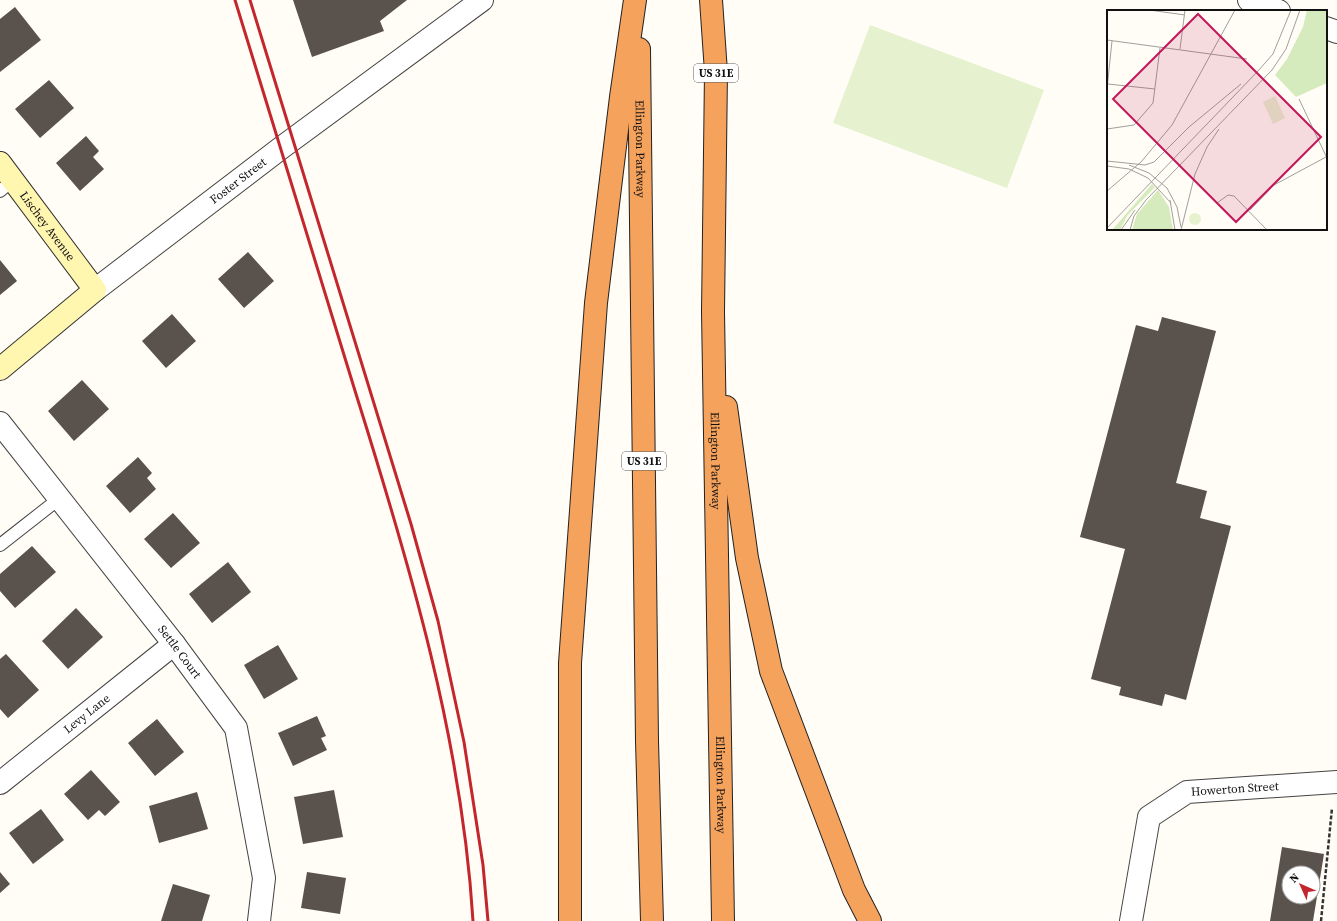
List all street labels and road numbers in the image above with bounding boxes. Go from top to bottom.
road number: US 31E [694,64,738,82]
street label: Ellington Parkway [632,100,649,199]
street label: Foster Street [206,154,270,208]
street label: Lischey Avenue [16,188,79,264]
street label: Ellington Parkway [707,412,724,511]
road number: US 31E [622,452,666,470]
street label: Settle Court [154,622,205,682]
street label: Levy Lane [60,690,113,737]
street label: Ellington Parkway [712,736,730,835]
street label: Howerton Street [1191,778,1279,800]

